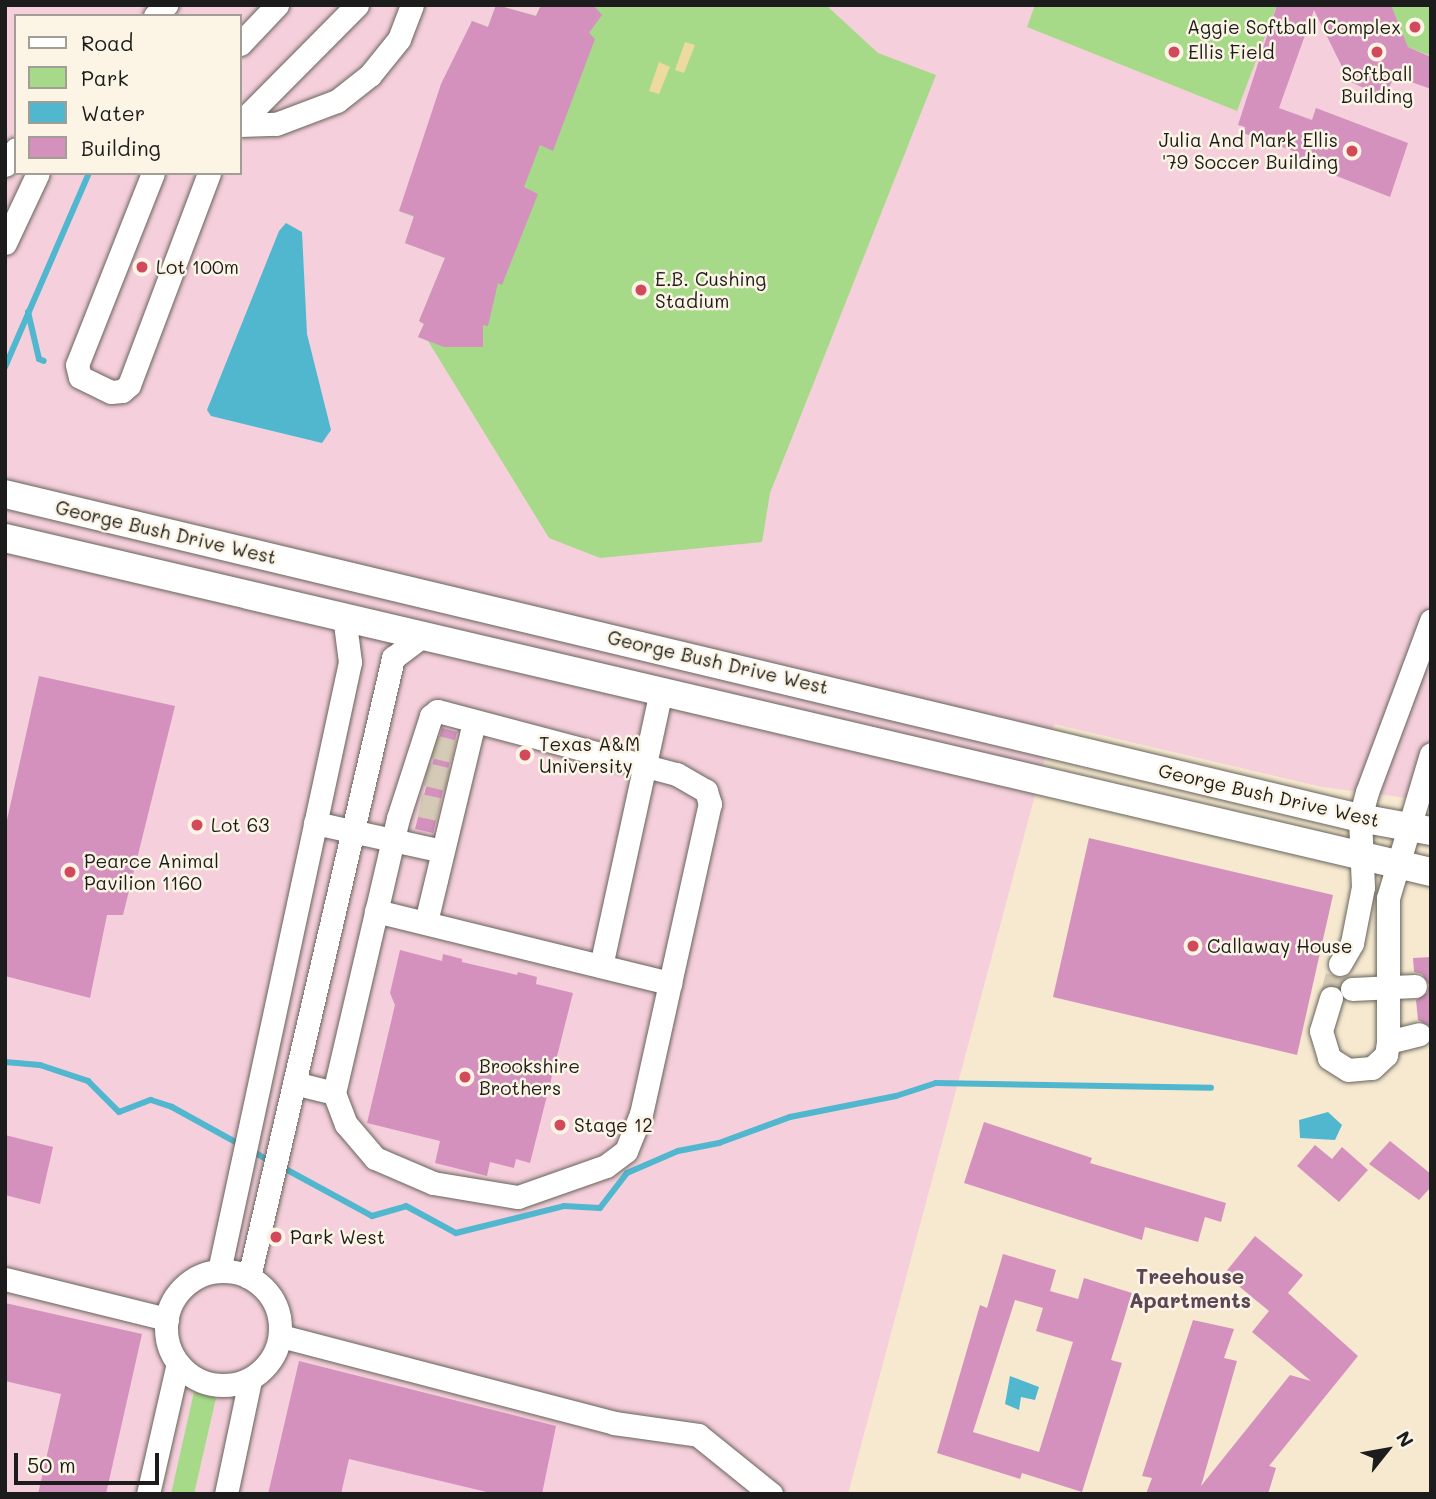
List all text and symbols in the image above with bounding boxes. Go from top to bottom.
legend [14,14,242,175]
place label: Aggie Softball Complex [1187,16,1401,38]
marker: Aggie Softball Complex [1407,19,1423,35]
text: Road [81,29,133,56]
place label: Ellis Field [1188,41,1275,63]
marker: Ellis Field [1166,44,1182,60]
marker: Softball Building [1369,44,1385,60]
place label: Softball Building [1341,63,1413,107]
text: Park [81,64,129,91]
text: Water [81,99,145,126]
place label: Julia And Mark Ellis '79 Soccer Building [1159,129,1338,173]
text: Building [81,134,161,161]
marker: Julia And Mark Ellis '79 Soccer Building [1344,143,1360,159]
place label: Lot 100m [156,256,239,278]
marker: Lot 100m [134,259,150,275]
place label: E.B. Cushing Stadium [655,268,766,312]
marker: E.B. Cushing Stadium [633,282,649,298]
street label: George Bush Drive West [53,495,279,569]
street label: George Bush Drive West [605,625,831,699]
place label: Texas A&M University [539,733,640,777]
marker: Texas A&M University [517,747,533,763]
street label: George Bush Drive West [1156,758,1382,832]
place label: Lot 63 [211,814,269,836]
marker: Lot 63 [189,817,205,833]
place label: Pearce Animal Pavilion 1160 [84,850,219,894]
marker: Pearce Animal Pavilion 1160 [62,864,78,880]
place label: Callaway House [1207,935,1353,957]
marker: Callaway House [1185,938,1201,954]
place label: Brookshire Brothers [479,1055,580,1099]
marker: Brookshire Brothers [457,1069,473,1085]
place label: Stage 12 [574,1114,653,1136]
marker: Stage 12 [552,1117,568,1133]
place label: Park West [290,1226,385,1248]
marker: Park West [268,1229,284,1245]
district label: Treehouse Apartments [1129,1263,1251,1313]
north arrow [1352,1415,1422,1485]
text: N [1391,1426,1420,1452]
scale bar [18,1440,163,1484]
text: 50 m [27,1451,76,1478]

